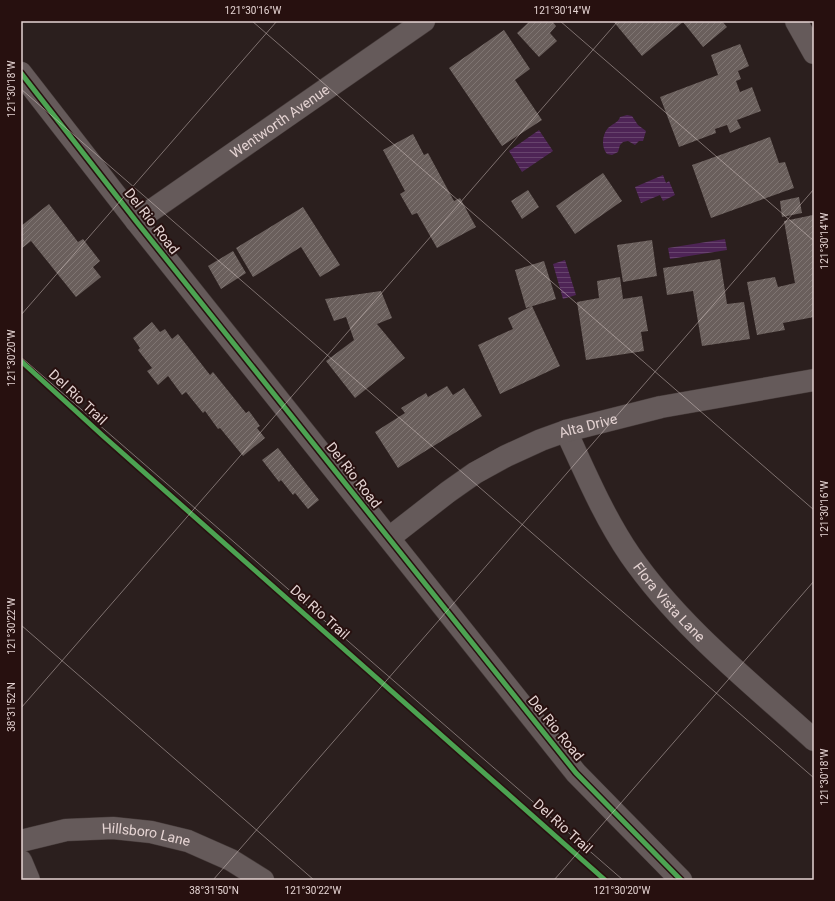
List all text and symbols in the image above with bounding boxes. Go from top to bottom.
text: 121°30'16"W [225,5,282,16]
text: 121°30'14"W [534,5,591,16]
text: 121°30'18"W [6,60,17,117]
street label: Wentworth Avenue [227,81,332,161]
street label: Del Rio Road [121,185,183,257]
text: 121°30'14"W [819,212,830,269]
text: 121°30'20"W [6,329,17,386]
street label: Del Rio Trail [46,366,110,428]
street label: Alta Drive [557,410,619,441]
street label: Del Rio Road [323,439,385,511]
text: 121°30'16"W [819,480,830,537]
street label: Flora Vista Lane [630,559,708,645]
street label: Del Rio Trail [287,581,353,643]
text: 121°30'22"W [6,597,17,654]
text: 38°31'52"N [6,682,17,732]
street label: Del Rio Road [525,692,587,764]
text: 121°30'18"W [819,748,830,805]
street label: Del Rio Trail [530,795,596,857]
street label: Hillsboro Lane [101,820,192,849]
text: 38°31'50"N [189,885,239,896]
text: 121°30'22"W [285,885,342,896]
text: 121°30'20"W [594,885,651,896]

